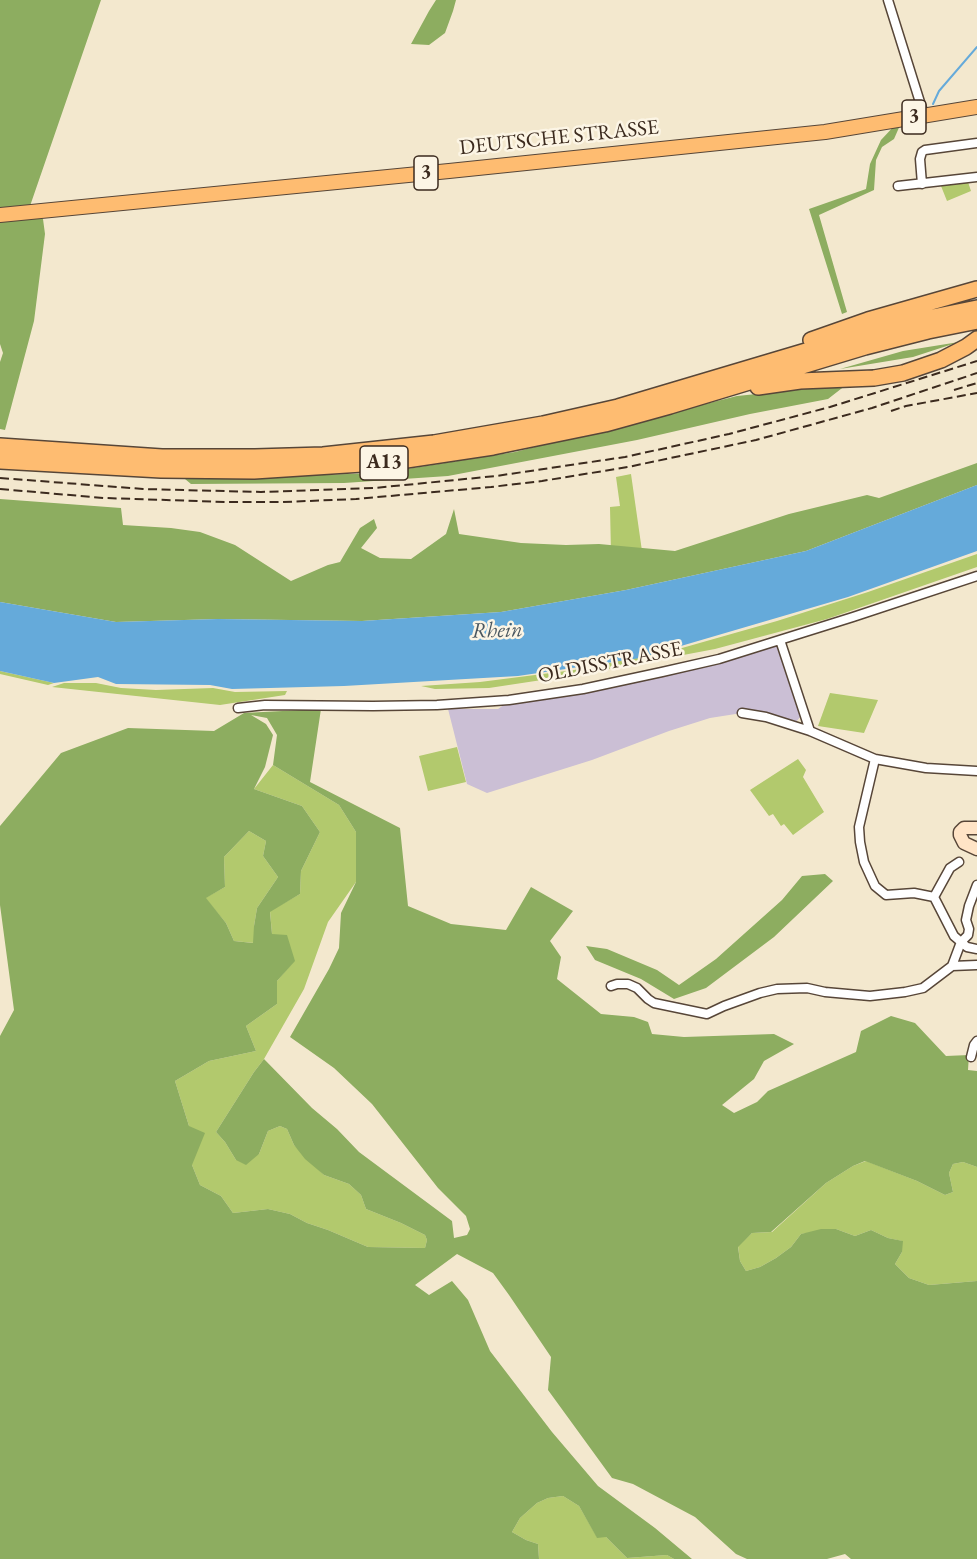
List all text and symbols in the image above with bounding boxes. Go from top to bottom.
road number: 3 [902,100,926,134]
street label: DEUTSCHE STRASSE [458,115,660,161]
road number: 3 [414,156,438,190]
road number: A13 [360,446,408,480]
water label: Rhein [471,617,523,645]
street label: OLDISSTRASSE [536,637,684,689]

